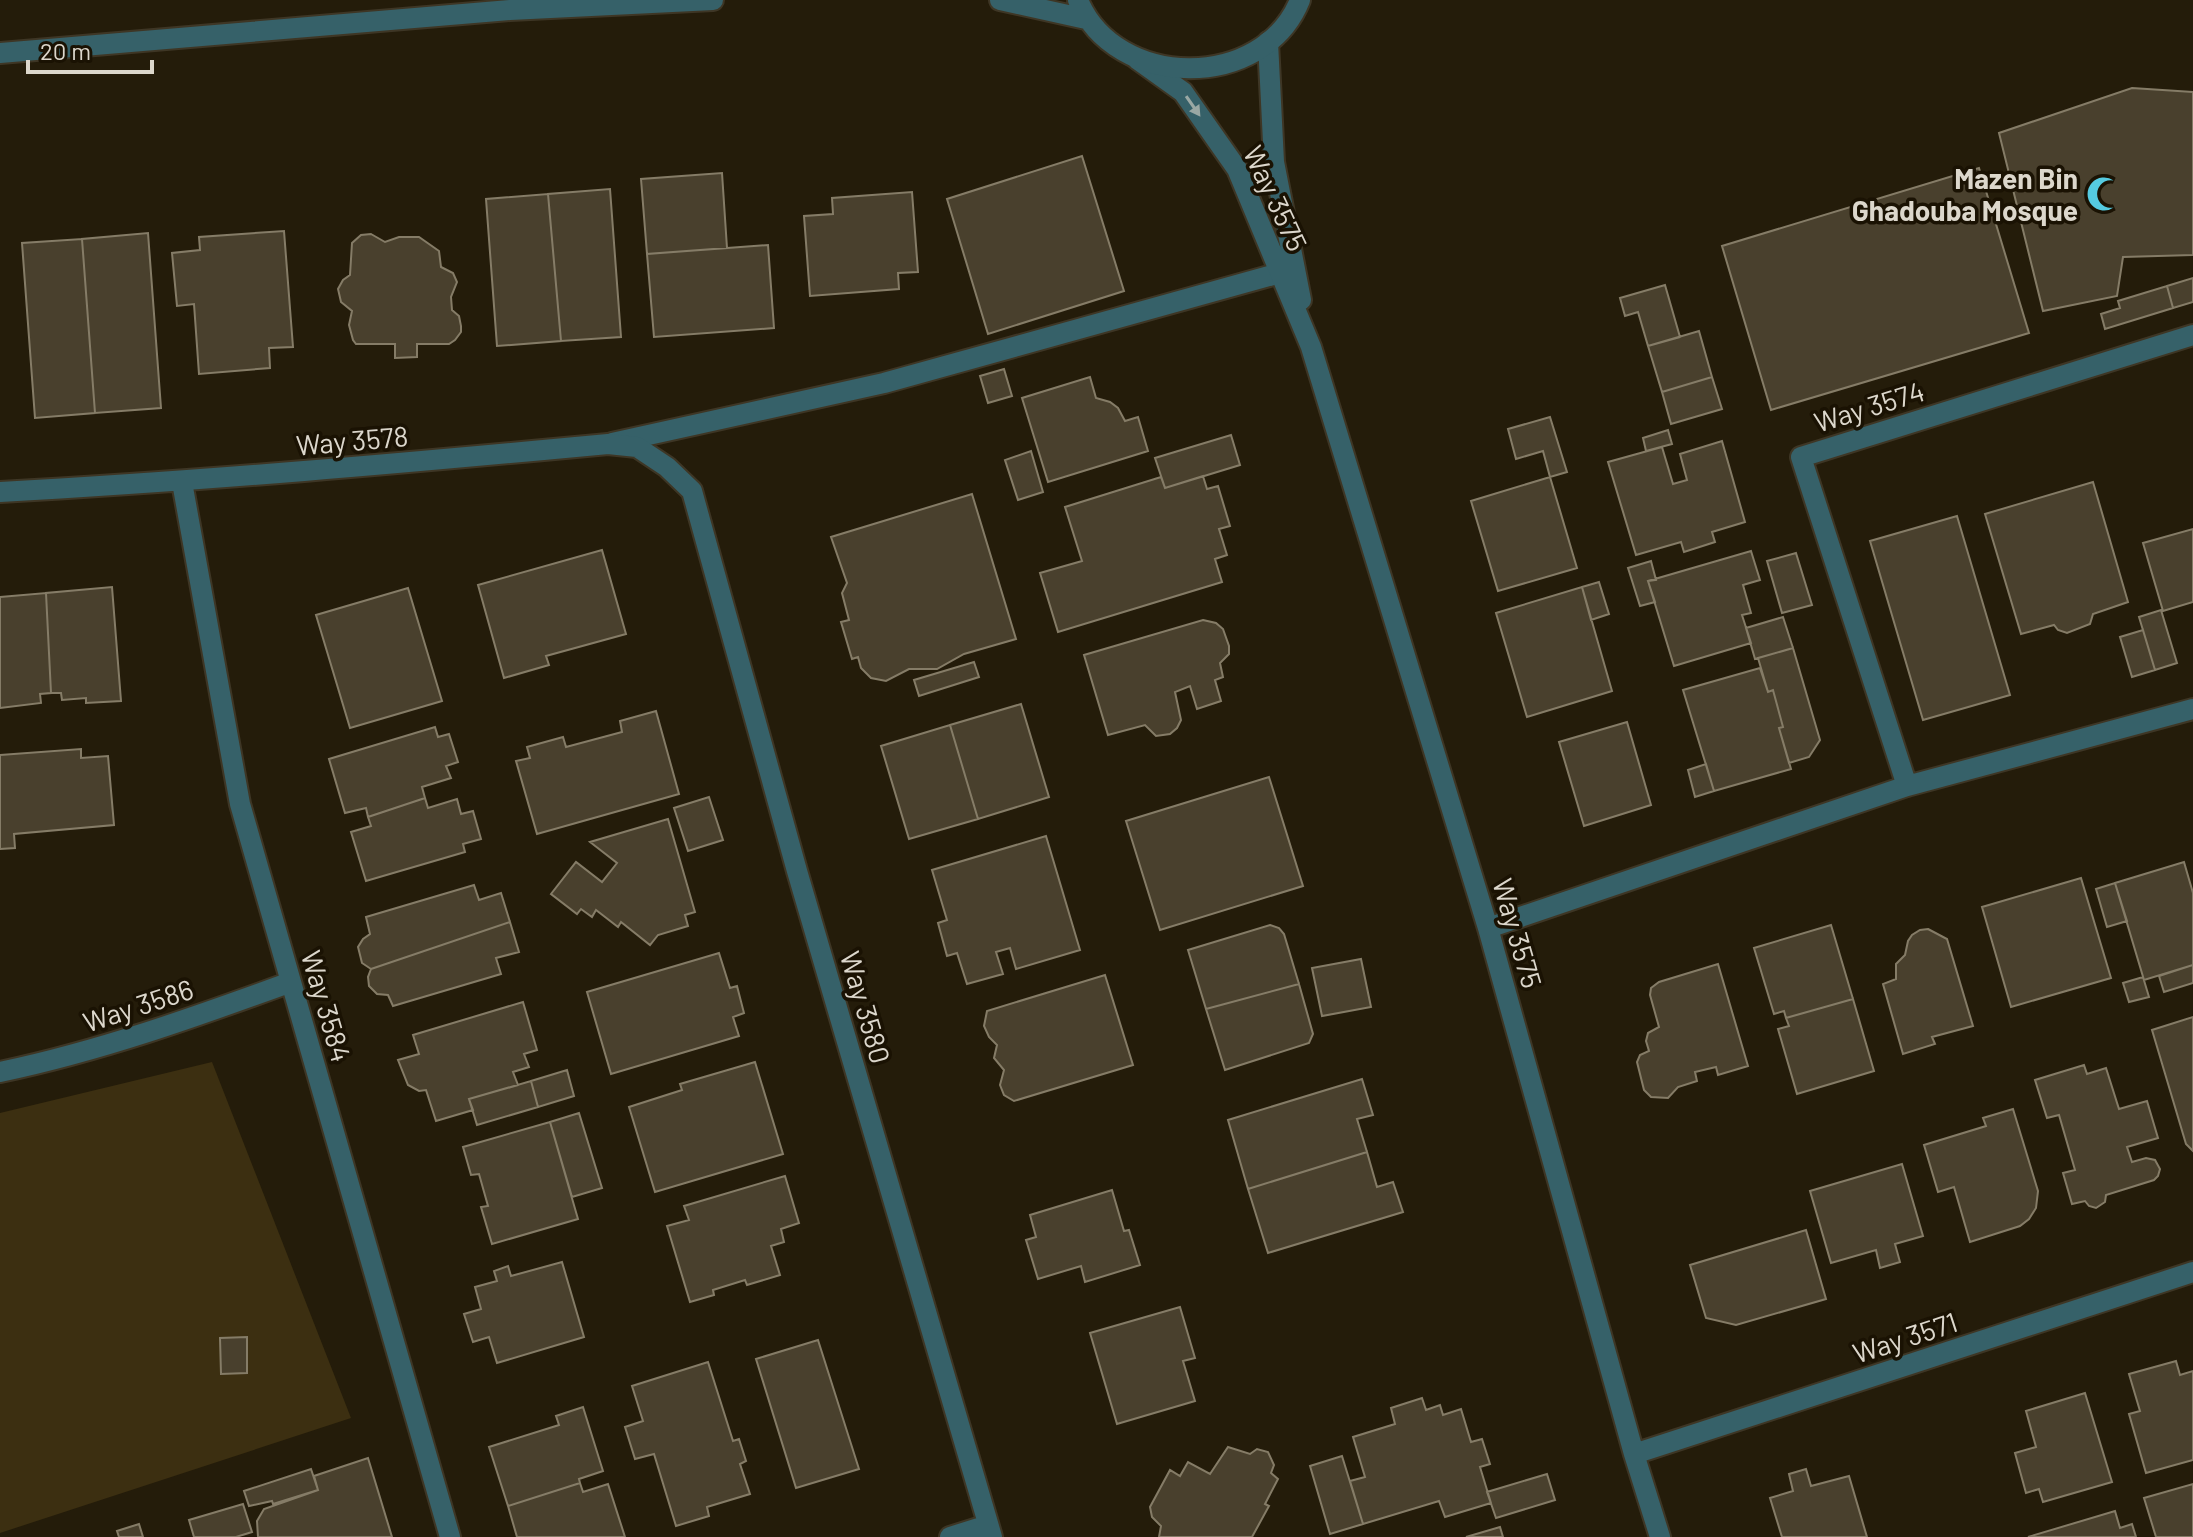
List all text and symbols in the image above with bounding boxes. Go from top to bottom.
scale bar [28,24,152,74]
text: 20 m [40,36,91,65]
one-way arrow [1185,95,1200,116]
street label: Way 3575 [1237,140,1315,256]
place label: Mazen Bin Ghadouba Mosque [1852,161,2078,227]
mosque icon: Mazen Bin Ghadouba Mosque [2085,175,2123,213]
street label: Way 3574 [1810,373,1928,439]
street label: Way 3578 [294,418,410,462]
street label: Way 3575 [1486,874,1550,992]
street label: Way 3584 [295,946,359,1066]
street label: Way 3580 [834,947,898,1067]
street label: Way 3586 [79,971,197,1039]
street label: Way 3571 [1848,1304,1962,1370]

